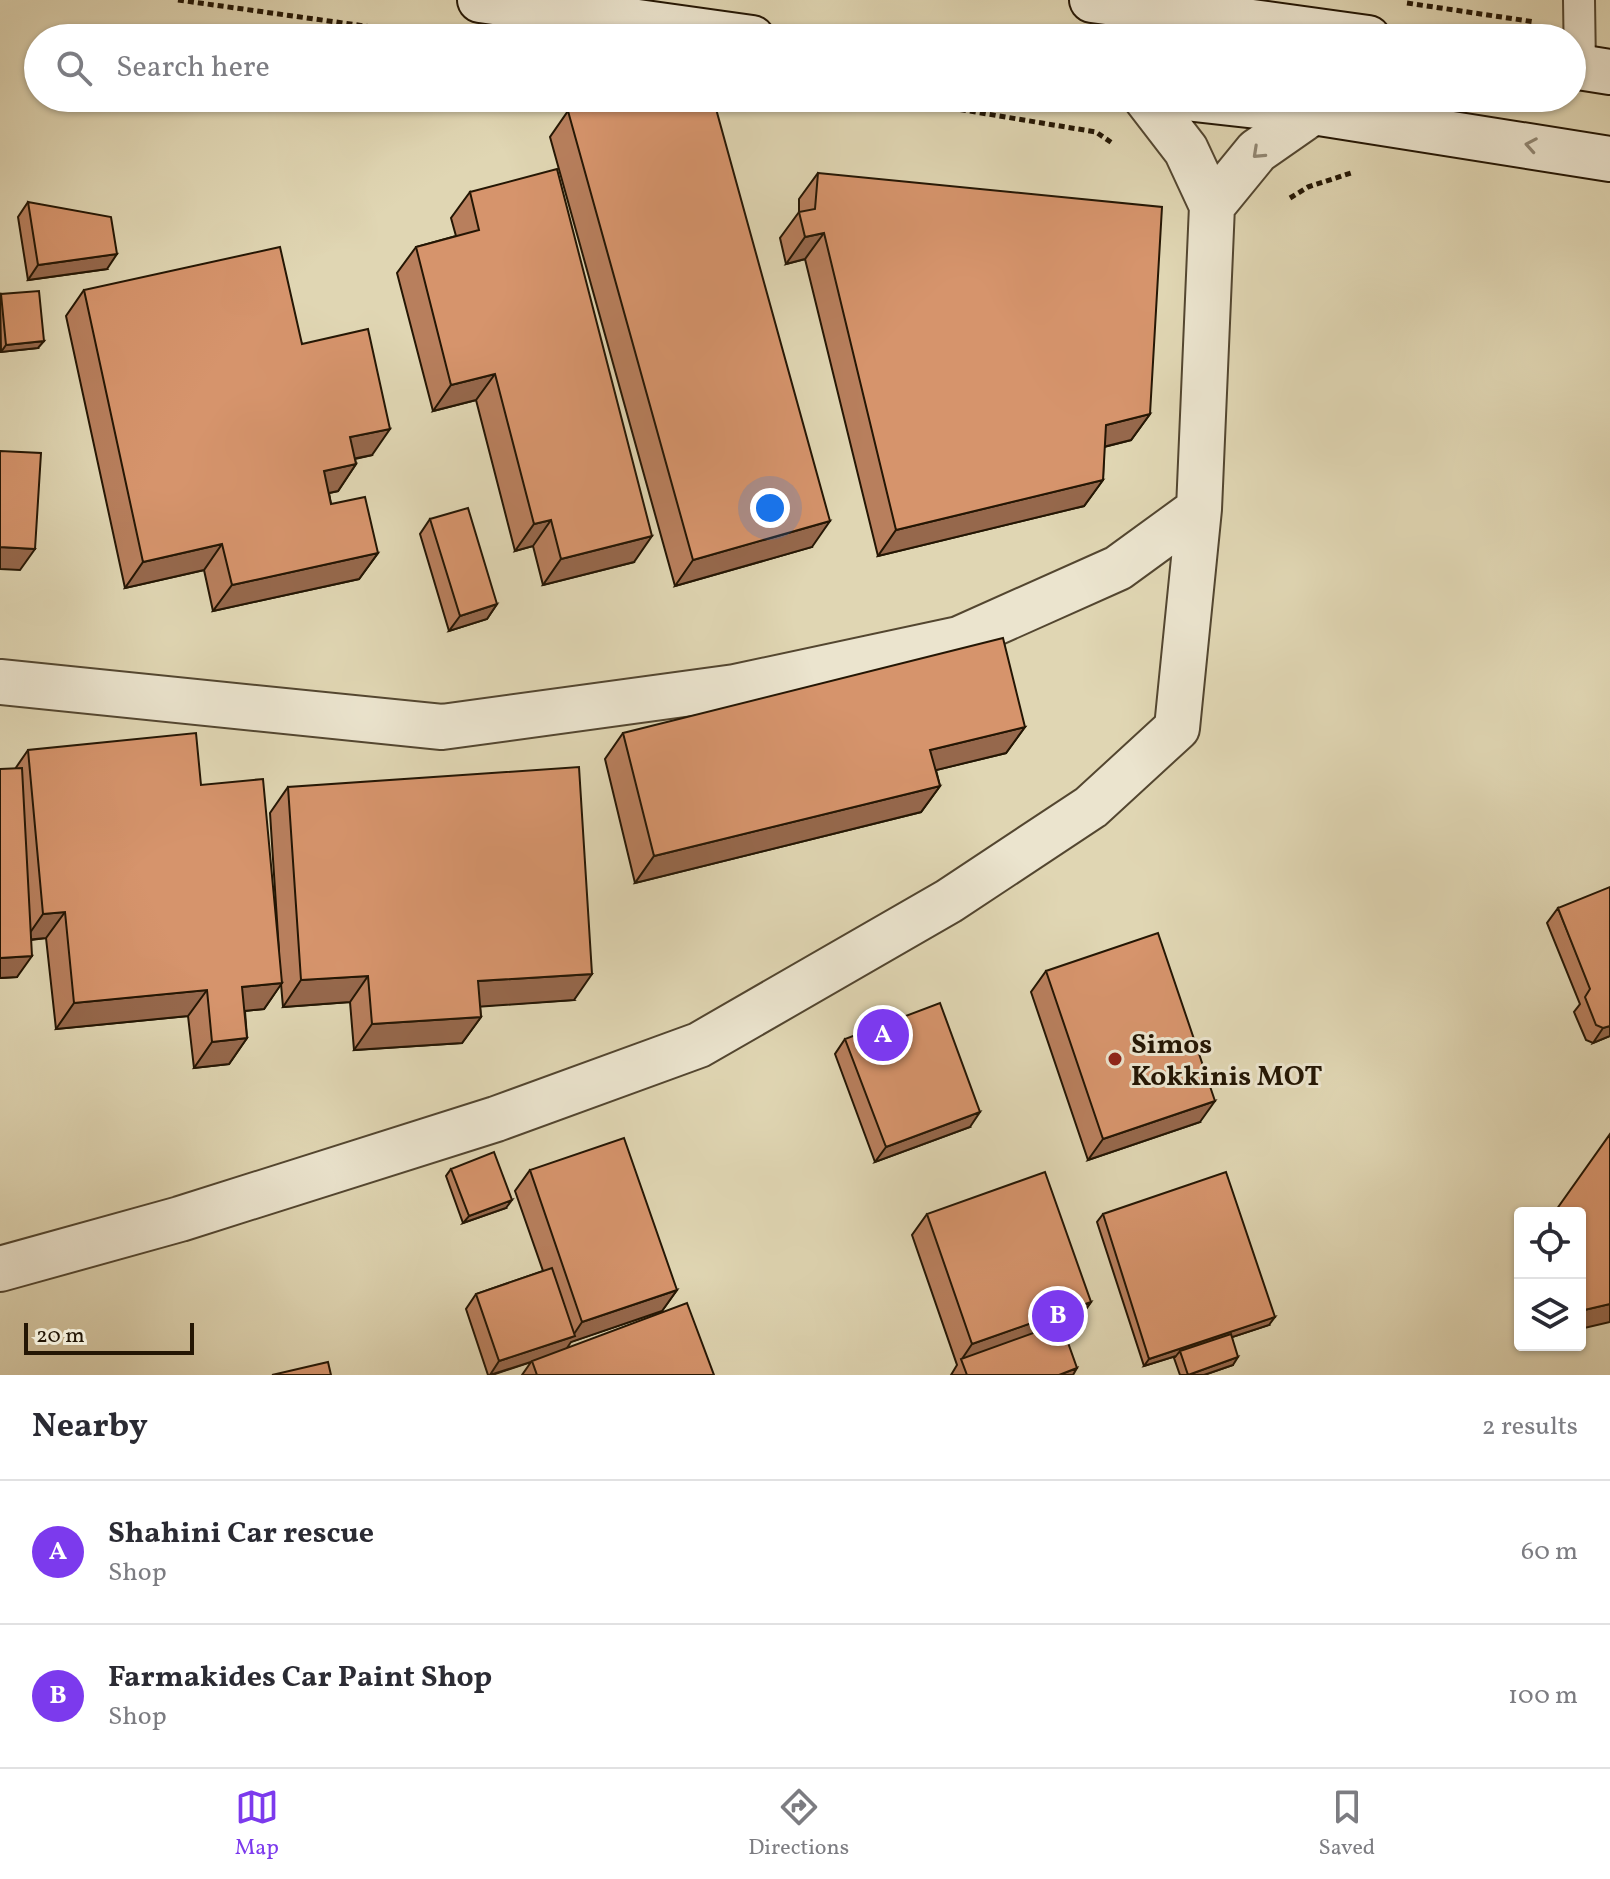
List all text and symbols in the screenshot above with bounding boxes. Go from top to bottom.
search box [24,24,1586,112]
icon: search [52,46,96,90]
text: Search here [116,47,270,89]
one-way arrow [1525,138,1538,155]
one-way arrow [1252,143,1267,157]
your location [750,488,790,528]
pin: A [857,1005,909,1065]
place label: Simos Kokkinis MOT [1131,1026,1323,1097]
marker: Simos Kokkinis MOT [1106,1050,1124,1068]
map controls [1514,1207,1586,1351]
button: locate [1514,1207,1586,1279]
button: layers [1514,1279,1586,1351]
pin: B [1032,1286,1084,1346]
scale bar [24,1319,194,1355]
text: 20 m [36,1321,85,1352]
text: Nearby [32,1404,148,1451]
text: 2 results [1482,1409,1578,1445]
text: Shahini Car rescue [108,1513,374,1555]
text: A [49,1534,67,1570]
text: 60 m [1521,1534,1578,1570]
text: Shop [108,1555,167,1591]
text: Farmakides Car Paint Shop [108,1657,492,1699]
text: B [49,1678,67,1714]
text: 100 m [1508,1678,1578,1714]
text: Shop [108,1699,167,1735]
tab: Map [235,1785,279,1864]
tab: Directions [748,1785,849,1864]
tab: Saved [1319,1785,1375,1864]

